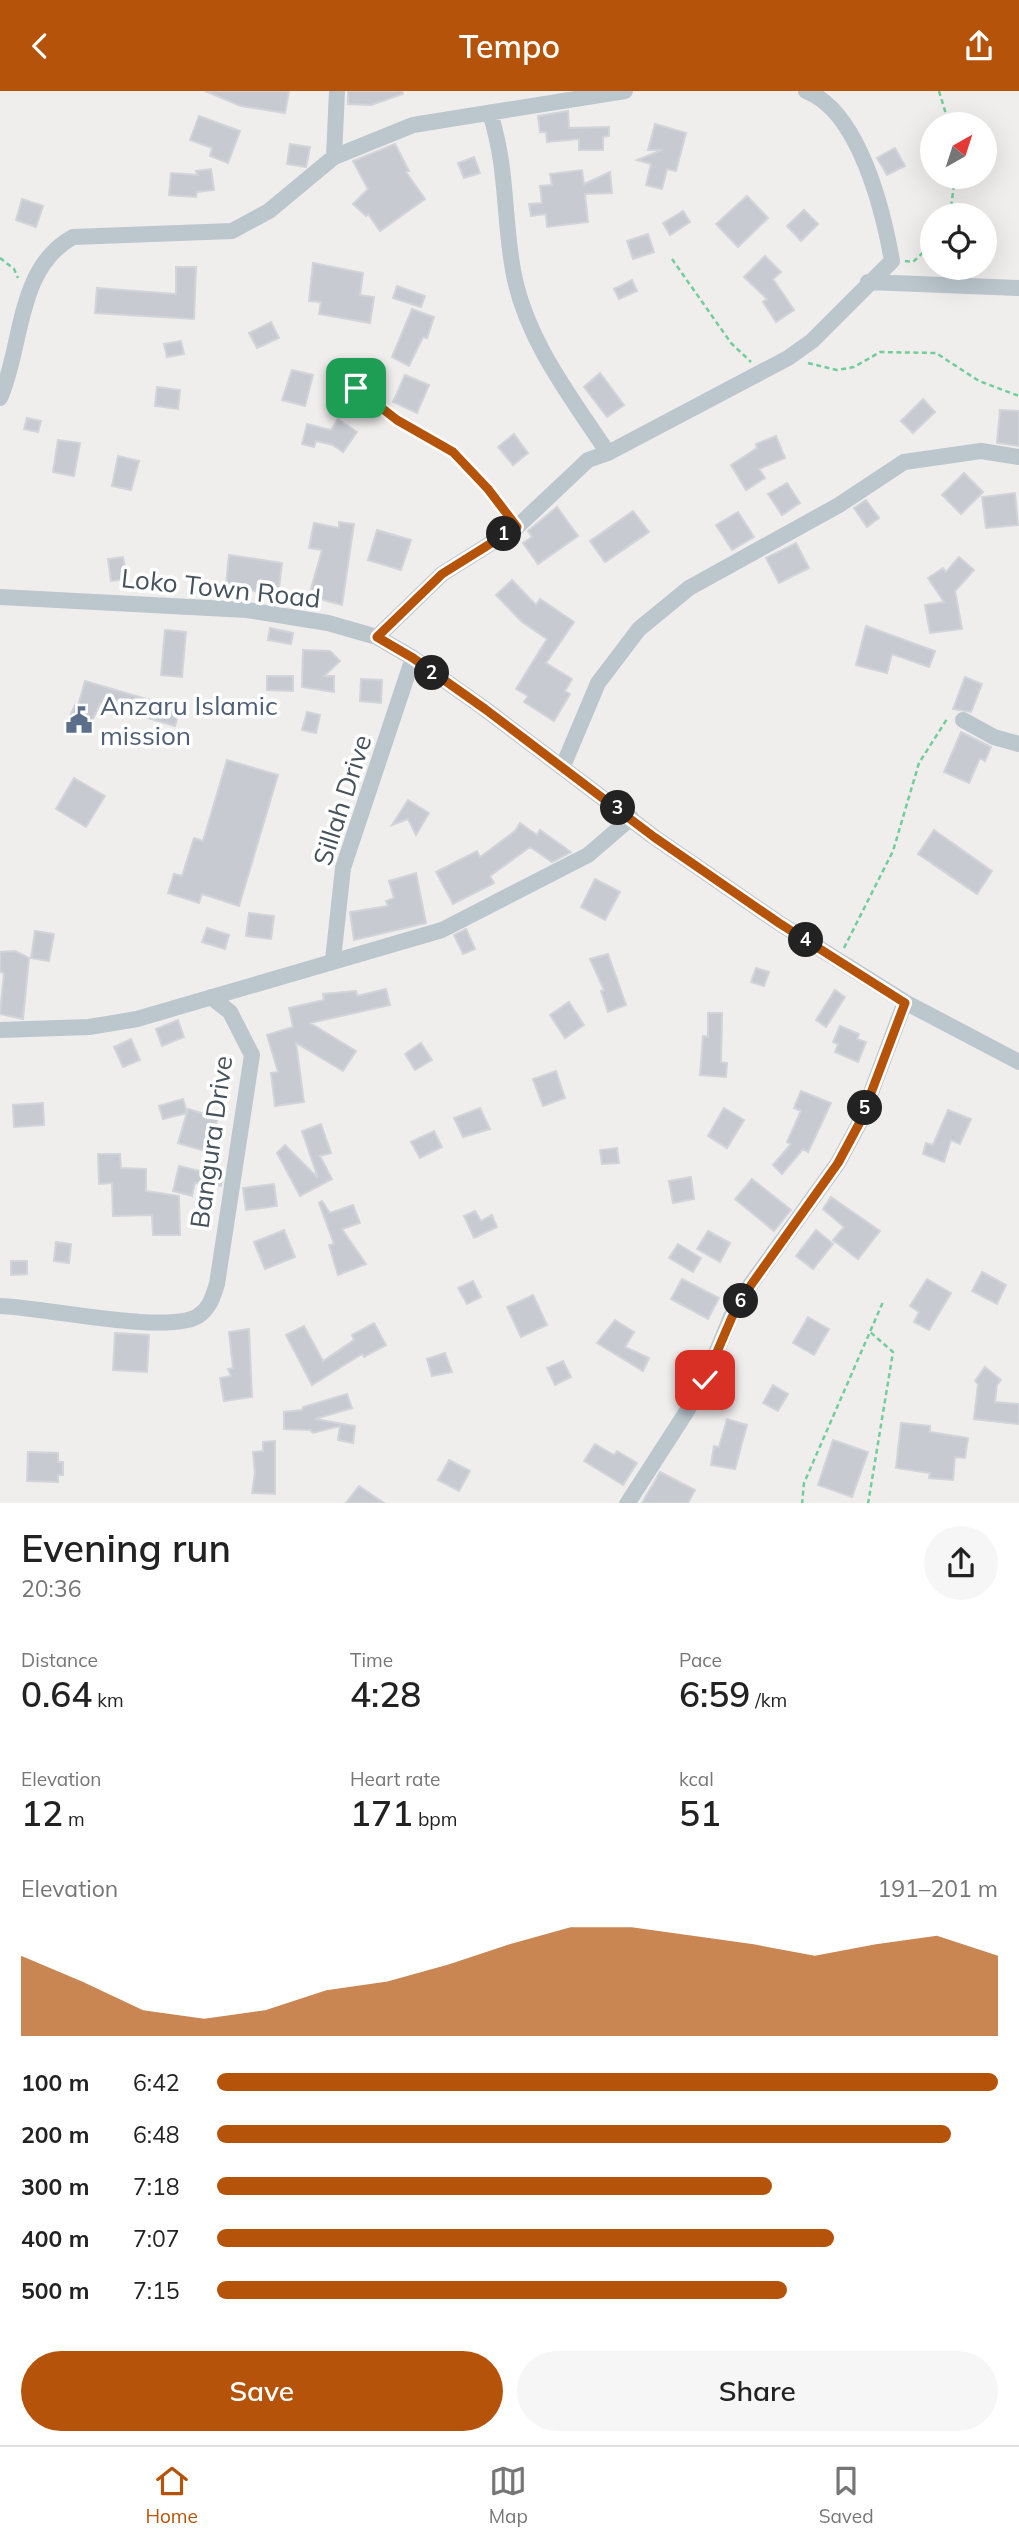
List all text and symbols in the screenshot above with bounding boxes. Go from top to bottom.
text: Tempo [459,26,560,66]
icon: back [21,27,59,65]
icon: share [960,27,998,65]
north arrow [920,112,998,189]
map controls [920,112,997,280]
button: locate [920,203,997,280]
pin [326,358,386,418]
icon: arrive [337,369,375,407]
pin: 1 [486,517,522,551]
text: 1 [498,521,509,545]
street label: Loko Town Road [120,561,322,615]
pin: 2 [414,655,450,691]
text: 2 [426,660,437,684]
place label: Anzaru Islamic mission [100,689,278,752]
public building icon: Anzaru Islamic mission [64,705,94,735]
street label: Sillah Drive [305,731,379,869]
pin: 3 [600,791,636,825]
text: 3 [612,795,623,819]
pin: 4 [788,923,824,957]
text: 4 [800,927,811,951]
street label: Bangura Drive [183,1054,239,1230]
pin: 5 [848,1091,882,1125]
text: 5 [859,1095,870,1119]
pin: 6 [724,1283,758,1319]
text: 6 [735,1288,746,1312]
pin [675,1350,735,1410]
icon: check [686,1361,724,1399]
text: Evening run [21,1524,231,1572]
button: share [924,1526,998,1600]
text: 20:36 [21,1574,81,1603]
text: Distance [21,1648,98,1672]
text: Time [350,1648,393,1672]
text: Pace [679,1648,722,1672]
text: 0.64 [21,1672,92,1716]
text: 4:28 [350,1672,421,1716]
text: 6:59 [679,1672,750,1716]
text: km [92,1688,124,1712]
text: /km [750,1688,787,1712]
text: Elevation [21,1767,101,1791]
text: Heart rate [350,1767,440,1791]
text: kcal [679,1767,714,1791]
text: 12 [21,1791,63,1835]
text: 171 [350,1791,413,1835]
text: 51 [679,1791,721,1835]
text: m [63,1807,85,1831]
text: bpm [413,1807,457,1831]
text: Elevation [21,1874,118,1903]
text: 191–201 m [877,1874,998,1903]
text: 100 m [21,2068,89,2097]
text: 6:42 [133,2068,180,2097]
text: 200 m [21,2120,89,2149]
text: 6:48 [133,2120,180,2149]
text: 300 m [21,2172,89,2201]
text: 7:18 [133,2172,180,2201]
text: 400 m [21,2224,89,2253]
text: 7:07 [133,2224,180,2253]
text: 500 m [21,2276,89,2305]
text: 7:15 [133,2276,180,2305]
button: Save [21,2351,503,2431]
button: Share [517,2351,998,2431]
tab: Home [145,2462,198,2528]
tab: Map [489,2462,528,2528]
tab: Saved [819,2462,874,2528]

